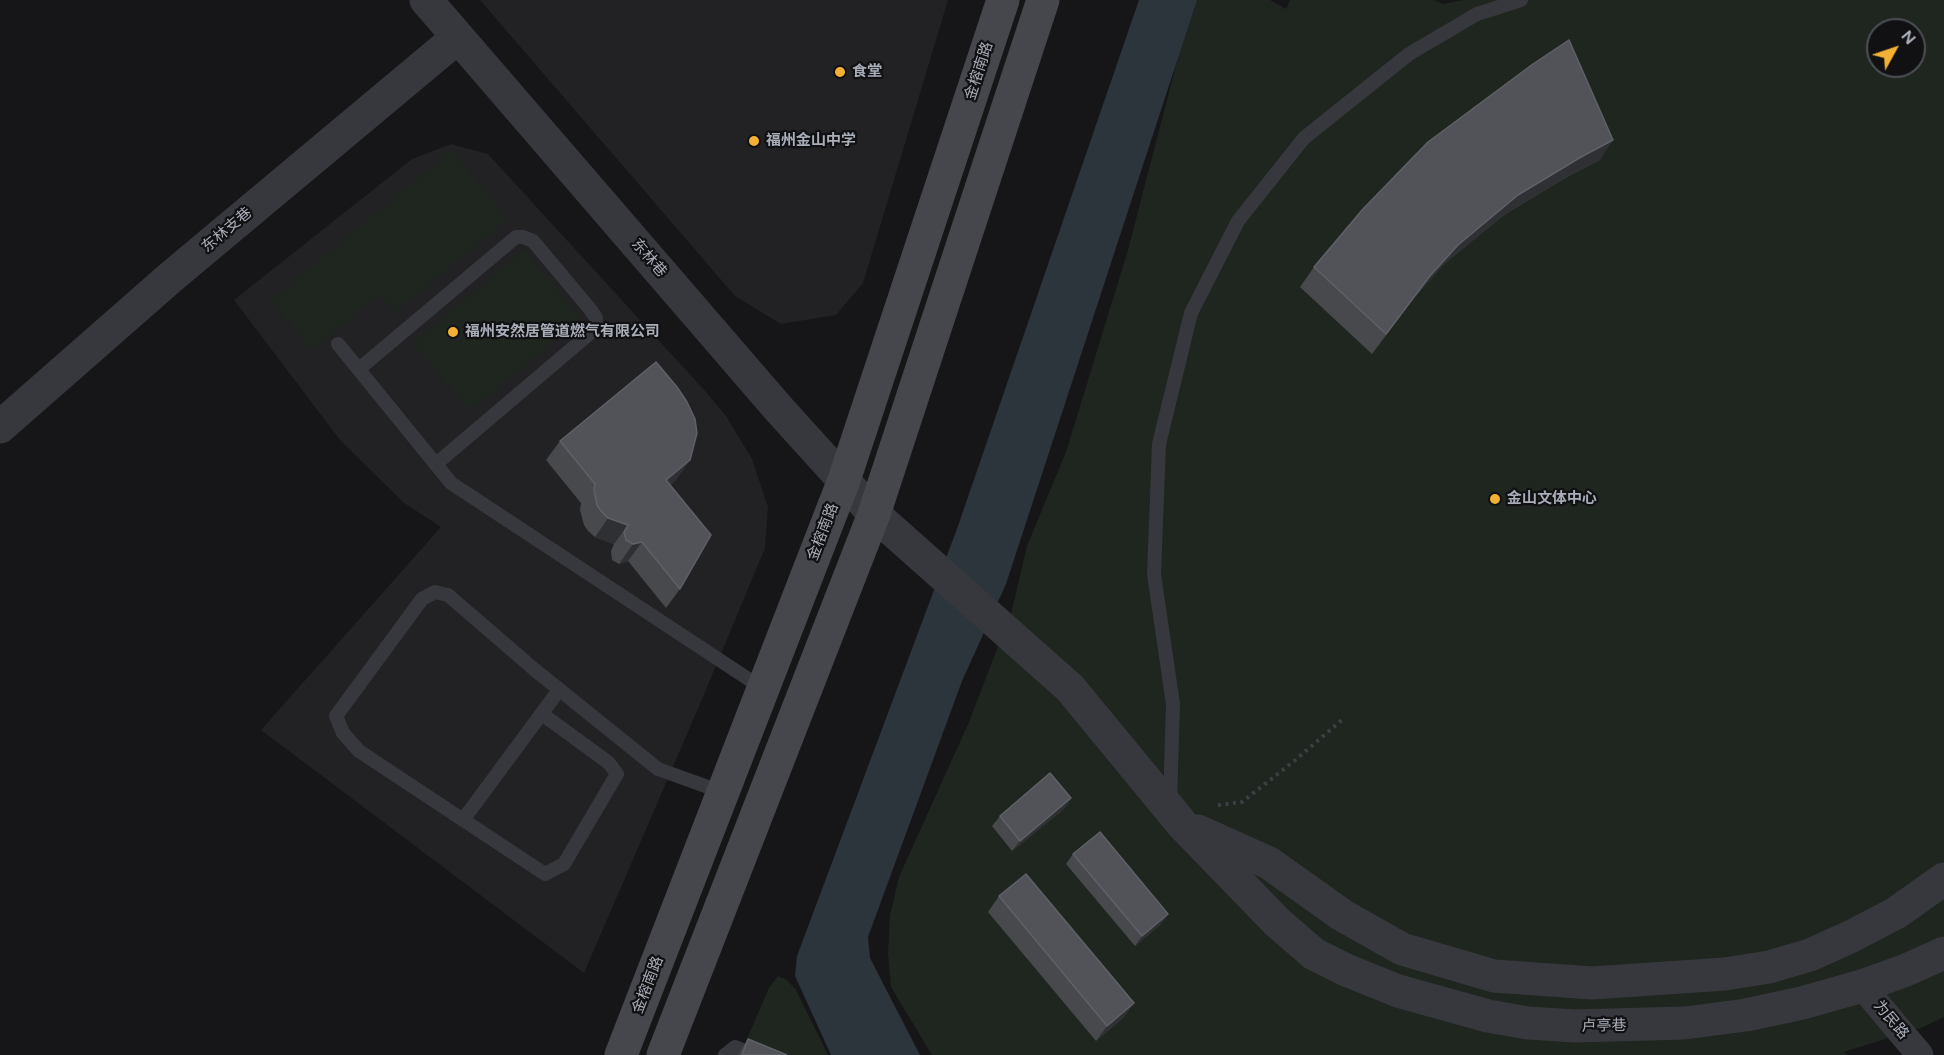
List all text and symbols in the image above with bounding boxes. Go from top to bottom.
north arrow [1866,18,1926,78]
text: N [1897,27,1920,48]
street label: 金榕南路 [961,40,997,102]
place label: 食堂 [852,63,882,81]
marker: 食堂 [833,65,847,79]
place label: 福州金山中学 [766,132,856,150]
marker: 福州金山中学 [747,134,761,148]
street label: 东林支巷 [198,204,256,256]
street label: 东林巷 [627,235,671,281]
place label: 福州安然居管道燃气有限公司 [465,323,660,341]
marker: 福州安然居管道燃气有限公司 [446,325,460,339]
place label: 金山文体中心 [1507,490,1597,508]
marker: 金山文体中心 [1488,492,1502,506]
street label: 金榕南路 [804,501,842,563]
street label: 金榕南路 [629,954,667,1016]
street label: 为民路 [1870,997,1912,1043]
street label: 卢亭巷 [1581,1017,1627,1035]

